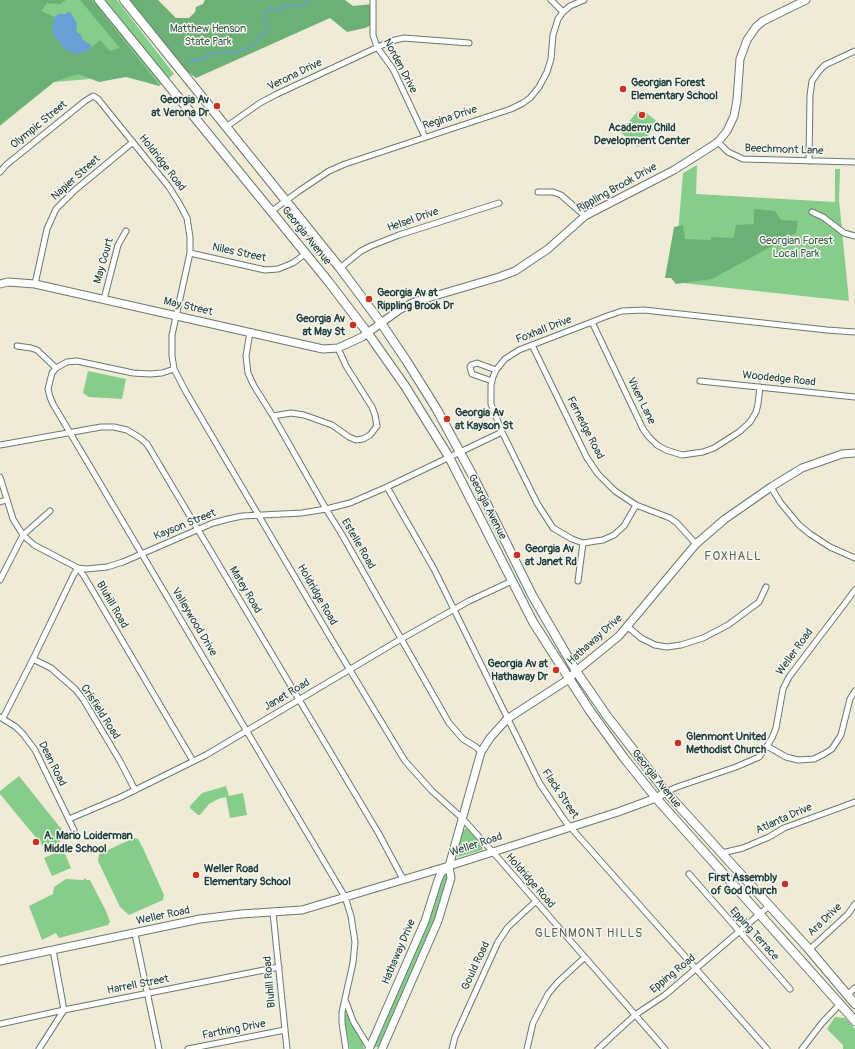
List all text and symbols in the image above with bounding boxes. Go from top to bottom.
park label: Matthew Henson State Park [170,22,246,48]
street label: Norden Drive [380,36,420,96]
street label: Verona Drive [266,56,324,94]
place label: Georgian Forest Elementary School [631,76,718,102]
marker: Georgian Forest Elementary School [618,84,628,94]
place label: Georgia Av at Verona Dr [151,93,209,119]
street label: Olympic Street [8,98,70,152]
marker: Georgia Av at Verona Dr [212,101,222,111]
street label: Regina Drive [421,103,479,133]
marker: Academy Child Development Center [637,110,647,120]
place label: Academy Child Development Center [594,121,690,147]
street label: Holdridge Road [136,132,188,194]
street label: Beechmont Lane [744,142,824,158]
street label: Napier Street [49,153,103,203]
street label: Rippling Brook Drive [575,161,659,215]
street label: Georgia Avenue [278,204,334,268]
street label: Helsel Drive [386,205,440,235]
park label: Georgian Forest Local Park [759,234,833,260]
street label: May Court [91,237,117,285]
street label: Niles Street [211,241,267,265]
place label: Georgia Av at Rippling Brook Dr [377,286,454,312]
marker: Georgia Av at Rippling Brook Dr [364,294,374,304]
street label: May Street [162,295,214,319]
place label: Georgia Av at May St [296,312,345,338]
street label: Foxhall Drive [514,313,574,347]
marker: Georgia Av at May St [348,320,358,330]
street label: Woodedge Road [742,369,816,389]
street label: Vixen Lane [624,375,658,427]
street label: Fernedge Road [564,394,606,462]
place label: Georgia Av at Kayson St [455,406,513,432]
marker: Georgia Av at Kayson St [442,414,452,424]
street label: Georgia Avenue [465,472,509,542]
street label: Kayson Street [152,507,218,543]
street label: Estelle Road [338,516,378,572]
place label: Georgia Av at Janet Rd [525,542,577,568]
marker: Georgia Av at Janet Rd [512,550,522,560]
district label: FOXHALL [704,550,762,564]
street label: Holdridge Road [294,562,340,628]
street label: Matey Road [226,564,264,616]
street label: Bluhill Road [93,579,131,631]
street label: Valleywood Drive [168,585,220,659]
street label: Hathaway Drive [565,612,625,668]
street label: Weller Road [774,626,816,678]
place label: Georgia Av at Hathaway Dr [487,657,548,683]
marker: Georgia Av at Hathaway Dr [551,665,561,675]
street label: Janet Road [262,676,312,714]
street label: Crisfield Road [77,682,123,742]
place label: Glenmont United Methodist Church [686,730,766,756]
marker: Glenmont United Methodist Church [673,738,683,748]
street label: Dean Road [35,739,69,789]
street label: Georgia Avenue [628,747,684,811]
street label: Flack Street [539,767,581,821]
street label: Atlanta Drive [754,801,814,837]
place label: A. Mario Loiderman Middle School [44,829,133,855]
street label: Weller Road [448,830,504,860]
marker: A. Mario Loiderman Middle School [31,837,41,847]
street label: Holdridge Road [503,851,557,911]
place label: Weller Road Elementary School [204,862,291,888]
marker: Weller Road Elementary School [191,870,201,880]
place label: First Assembly of God Church [708,871,777,897]
marker: First Assembly of God Church [780,879,790,889]
street label: Ara Drive [805,901,845,939]
street label: Weller Road [135,904,191,928]
street label: Epping Terrace [727,905,781,963]
street label: Hathaway Drive [379,917,419,987]
district label: GLENMONT HILLS [535,927,643,941]
street label: Gould Road [459,940,493,992]
street label: Epping Road [648,952,698,996]
street label: Bluhill Road [261,956,279,1008]
street label: Harrell Street [106,973,170,997]
street label: Farthing Drive [201,1017,267,1043]

